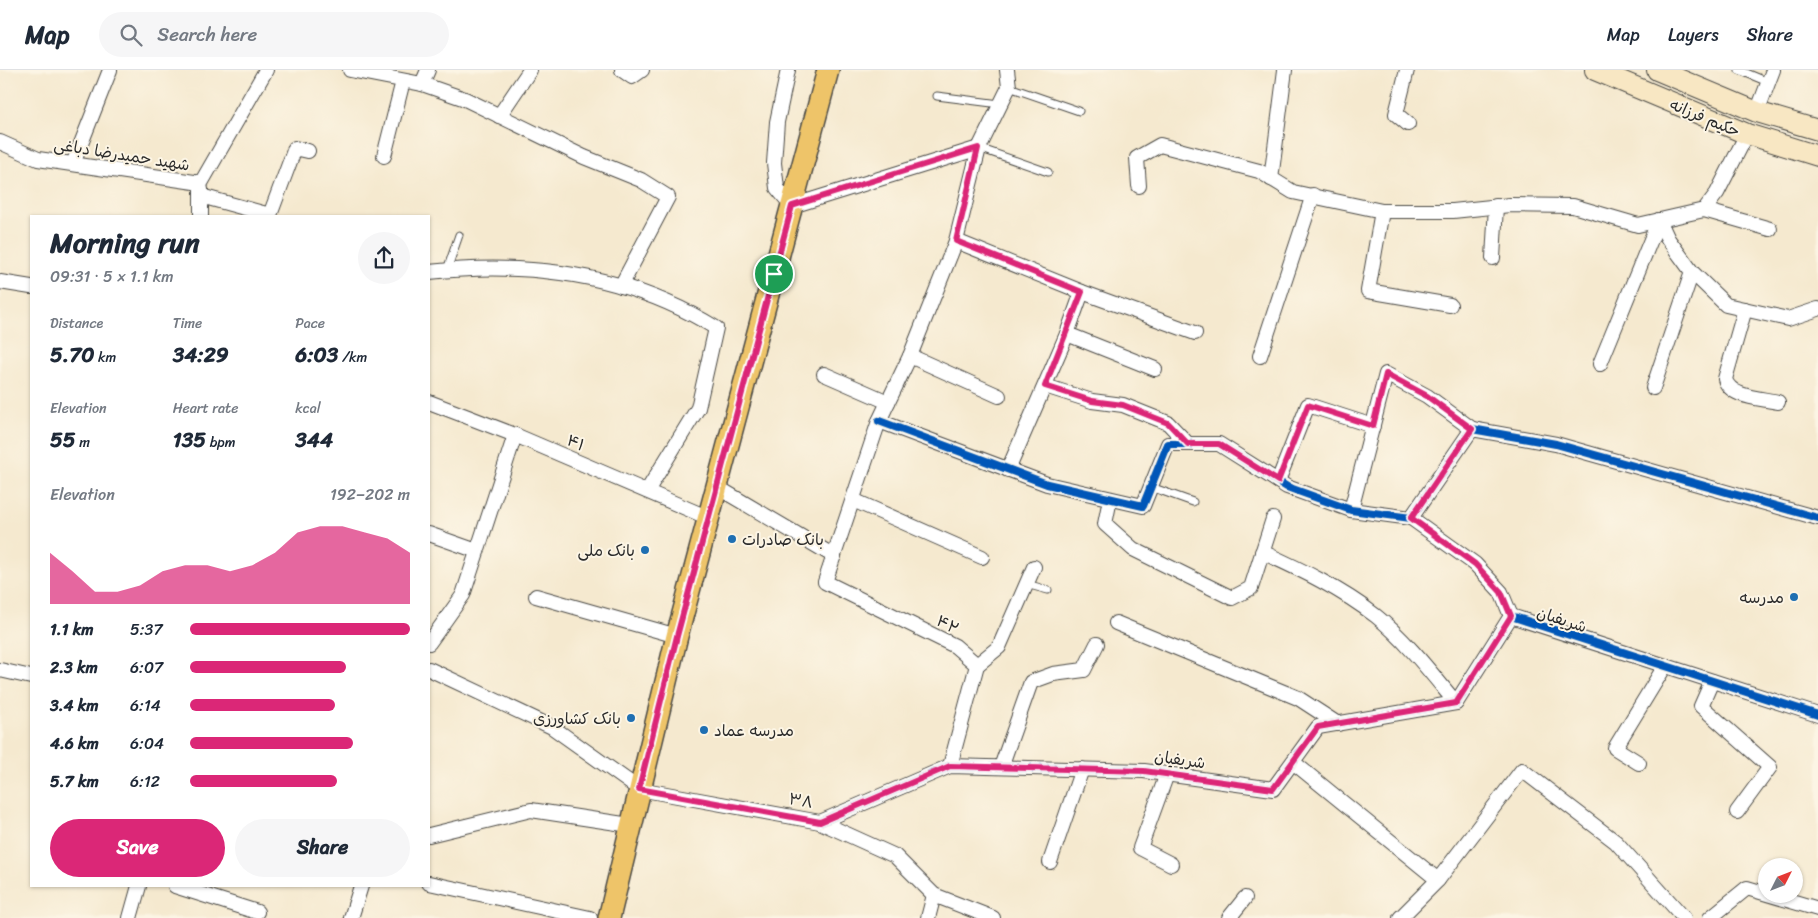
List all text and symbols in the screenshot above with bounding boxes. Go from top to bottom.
search box [99,12,449,57]
text: Map [25,14,69,56]
text: Search here [157,18,257,51]
text: Map [1607,19,1640,51]
text: Layers [1668,19,1719,51]
text: Share [1747,19,1793,51]
icon: search [117,21,145,49]
street label: حکیم فرزانه [1665,90,1745,145]
street label: شهید حمیدرضا دباغی [52,129,192,180]
text: Morning run [50,218,200,267]
button: share [358,232,410,284]
pin [753,253,795,295]
icon: arrive [760,260,788,288]
text: 09:31 · 5 × 1.1 km [50,262,174,291]
text: Distance [50,311,103,336]
text: Time [173,311,202,336]
text: Pace [295,311,325,336]
text: 5.70 [50,336,94,374]
text: 34:29 [173,336,229,374]
text: 6:03 [295,336,338,374]
text: km [94,345,116,370]
text: /km [338,345,367,370]
text: Elevation [50,396,107,421]
text: Heart rate [173,396,238,421]
text: kcal [295,396,321,421]
text: 55 [50,421,76,459]
text: 135 [173,421,206,459]
text: 344 [295,421,333,459]
street label: ۴۱ [562,426,590,459]
text: m [76,430,90,455]
text: bpm [206,430,236,455]
text: Elevation [50,480,115,509]
text: 192–202 m [330,480,410,509]
place label: بانک صادرات [742,525,824,554]
marker: بانک صادرات [726,533,738,545]
place label: بانک ملی [578,536,635,565]
marker: بانک ملی [639,544,651,556]
place label: مدرسه [1740,583,1784,612]
marker: مدرسه [1788,591,1800,603]
street label: شریفیان [1533,598,1591,641]
street label: ۴۲ [931,606,965,643]
text: 1.1 km [50,615,94,644]
text: 5:37 [130,615,163,644]
text: 2.3 km [50,653,98,682]
text: 6:07 [130,653,163,682]
text: 3.4 km [50,691,99,720]
text: 6:14 [130,691,161,720]
place label: بانک کشاورزی [533,704,621,733]
marker: بانک کشاورزی [625,712,637,724]
place label: مدرسه عماد [714,716,794,745]
marker: مدرسه عماد [698,724,710,736]
text: 4.6 km [50,729,99,758]
text: 6:04 [130,729,164,758]
street label: شریفیان [1153,742,1207,777]
text: 5.7 km [50,767,99,796]
text: 6:12 [130,767,160,796]
street label: ۳۸ [786,784,815,817]
button: Save [50,819,225,877]
button: Share [235,819,410,877]
north arrow [1758,858,1802,902]
map controls [1758,858,1803,903]

